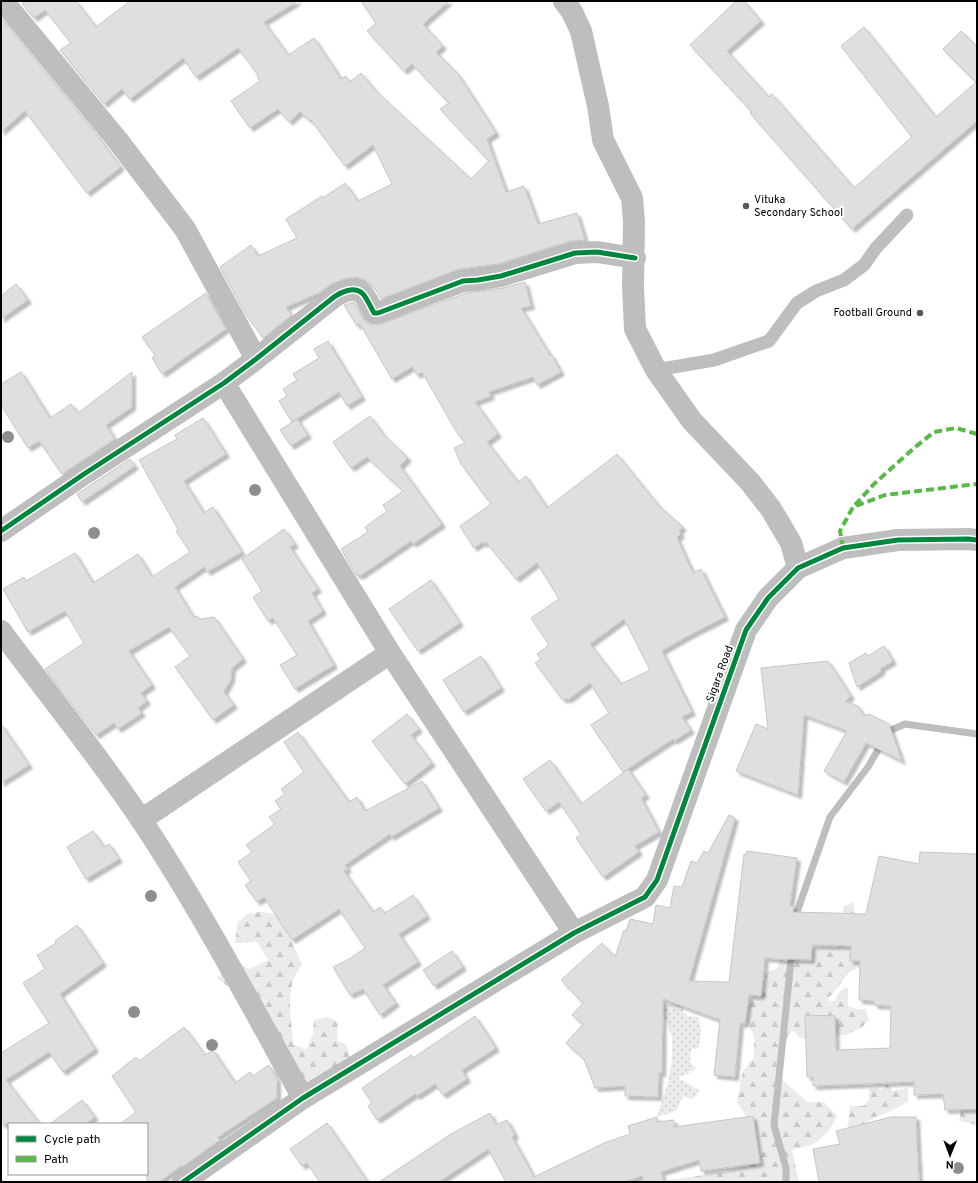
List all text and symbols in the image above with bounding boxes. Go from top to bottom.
place label: Vituka Secondary School [754,193,843,220]
marker: Vituka Secondary School [741,201,751,211]
place label: Football Ground [833,306,912,320]
marker: Football Ground [915,308,925,318]
street label: Sigara Road [703,644,737,704]
legend [8,1123,148,1175]
text: Cycle path [44,1132,101,1148]
north arrow [930,1135,970,1175]
text: Path [44,1152,69,1168]
text: N [946,1157,954,1171]

